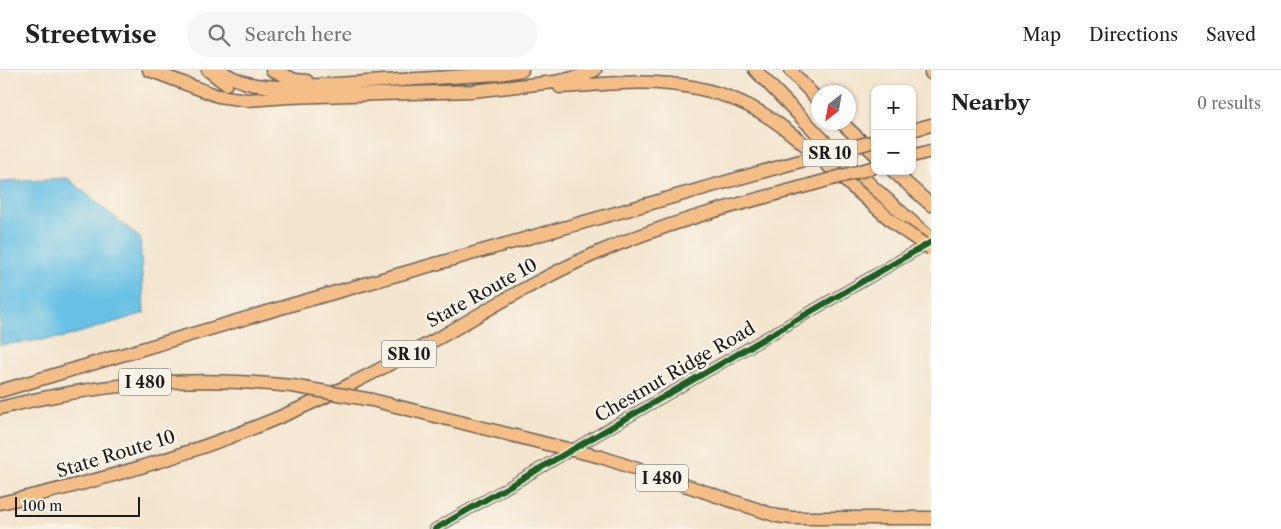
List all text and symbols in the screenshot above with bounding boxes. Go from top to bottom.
search box [187,12,537,57]
text: Streetwise [25,20,157,49]
icon: search [205,21,233,49]
text: Search here [245,23,352,46]
text: Map [1022,24,1061,46]
text: Directions [1089,24,1178,46]
text: Saved [1206,24,1256,46]
north arrow [811,85,856,130]
map controls [871,85,916,175]
button: + [871,85,916,130]
text: Nearby [951,90,1030,115]
text: 0 results [1197,93,1261,113]
button: − [871,130,916,175]
road number: SR 10 [802,140,858,166]
street label: State Route 10 [423,254,541,332]
street label: Chestnut Ridge Road [591,317,759,427]
road number: SR 10 [382,340,436,368]
road number: I 480 [119,368,171,396]
street label: State Route 10 [54,425,178,483]
road number: I 480 [636,464,688,492]
scale bar [15,494,140,517]
text: 100 m [22,497,62,515]

